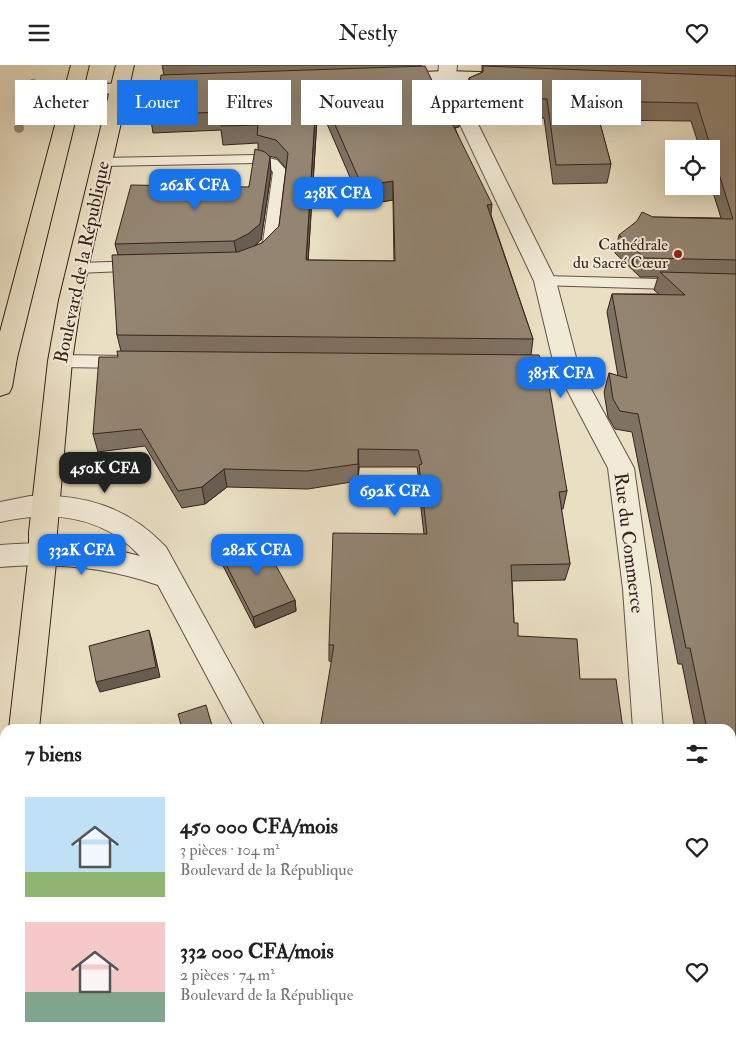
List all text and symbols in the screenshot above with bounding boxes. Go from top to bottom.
icon: menu [25,19,53,47]
text: Nestly [339,19,397,47]
icon: heart [683,19,711,47]
chip: Acheter [15,80,107,125]
chip: Louer [117,80,198,125]
chip: Filtres [208,80,291,125]
chip: Nouveau [301,80,402,125]
chip: Appartement [412,80,542,125]
chip: Maison [552,80,641,125]
map controls [665,140,720,195]
button: locate [665,140,720,195]
street label: Boulevard de la République [49,159,116,365]
pin: 262K CFA [143,169,247,211]
text: 262K CFA [160,175,230,195]
pin: 238K CFA [286,177,390,219]
text: 238K CFA [304,183,372,203]
place label: Cathédrale du Sacré Cœur [573,235,668,273]
marker: Cathédrale du Sacré Cœur [672,248,684,260]
pin: 385K CFA [509,357,613,399]
text: 385K CFA [528,363,594,383]
pin: 450K CFA [53,451,157,494]
text: 450K CFA [70,458,140,478]
street label: Rue du Commerce [608,471,650,615]
pin: 692K CFA [343,475,447,517]
text: 692K CFA [360,481,430,501]
pin: 332K CFA [30,533,134,576]
pin: 282K CFA [205,533,309,576]
text: 332K CFA [49,540,115,560]
text: 282K CFA [222,540,292,560]
icon: filters [683,740,711,768]
text: 7 biens [25,741,82,768]
text: 450 000 CFA/mois [180,813,338,840]
icon: home [65,817,125,877]
icon: heart [683,833,711,861]
text: 3 pièces · 104 m² [180,840,280,860]
text: Boulevard de la République [180,860,353,880]
text: 332 000 CFA/mois [180,938,334,965]
icon: home [65,942,125,1002]
icon: heart [683,958,711,986]
text: 2 pièces · 74 m² [180,965,275,985]
text: Boulevard de la République [180,985,353,1005]

